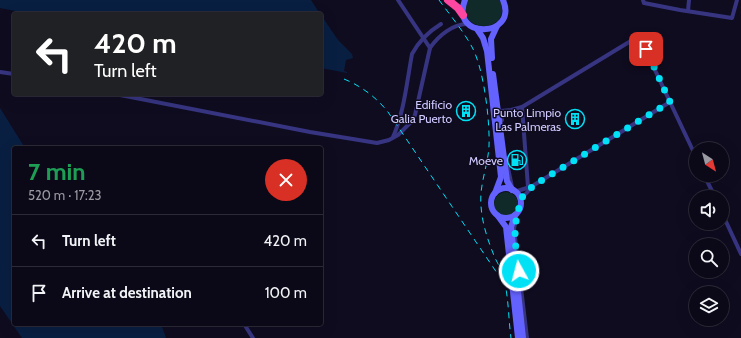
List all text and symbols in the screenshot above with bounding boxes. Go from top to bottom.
text: 420 m [94,26,177,60]
icon: left [28,28,80,80]
pin [629,32,663,66]
icon: arrive [635,38,657,60]
text: Turn left [94,60,157,82]
place label: Edificio Galia Puerto [391,97,452,126]
building icon: Edificio Galia Puerto [455,100,477,122]
place label: Punto Limpio Las Palmeras [493,105,561,134]
building icon: Punto Limpio Las Palmeras [564,108,586,130]
north arrow [689,142,729,182]
map controls [689,142,729,326]
fuel station icon: Moeve [506,149,528,171]
place label: Moeve [469,153,503,168]
text: 7 min [28,157,86,186]
button: close [265,159,307,201]
text: 520 m · 17:23 [28,187,102,203]
button: sound [689,190,729,230]
icon: left [28,230,50,252]
text: Turn left [62,232,116,250]
text: 420 m [263,232,307,250]
button: search [689,238,729,278]
position arrow [498,250,540,292]
icon: arrive [28,282,50,304]
text: Arrive at destination [62,284,192,302]
text: 100 m [265,284,307,302]
button: layers [689,286,729,326]

